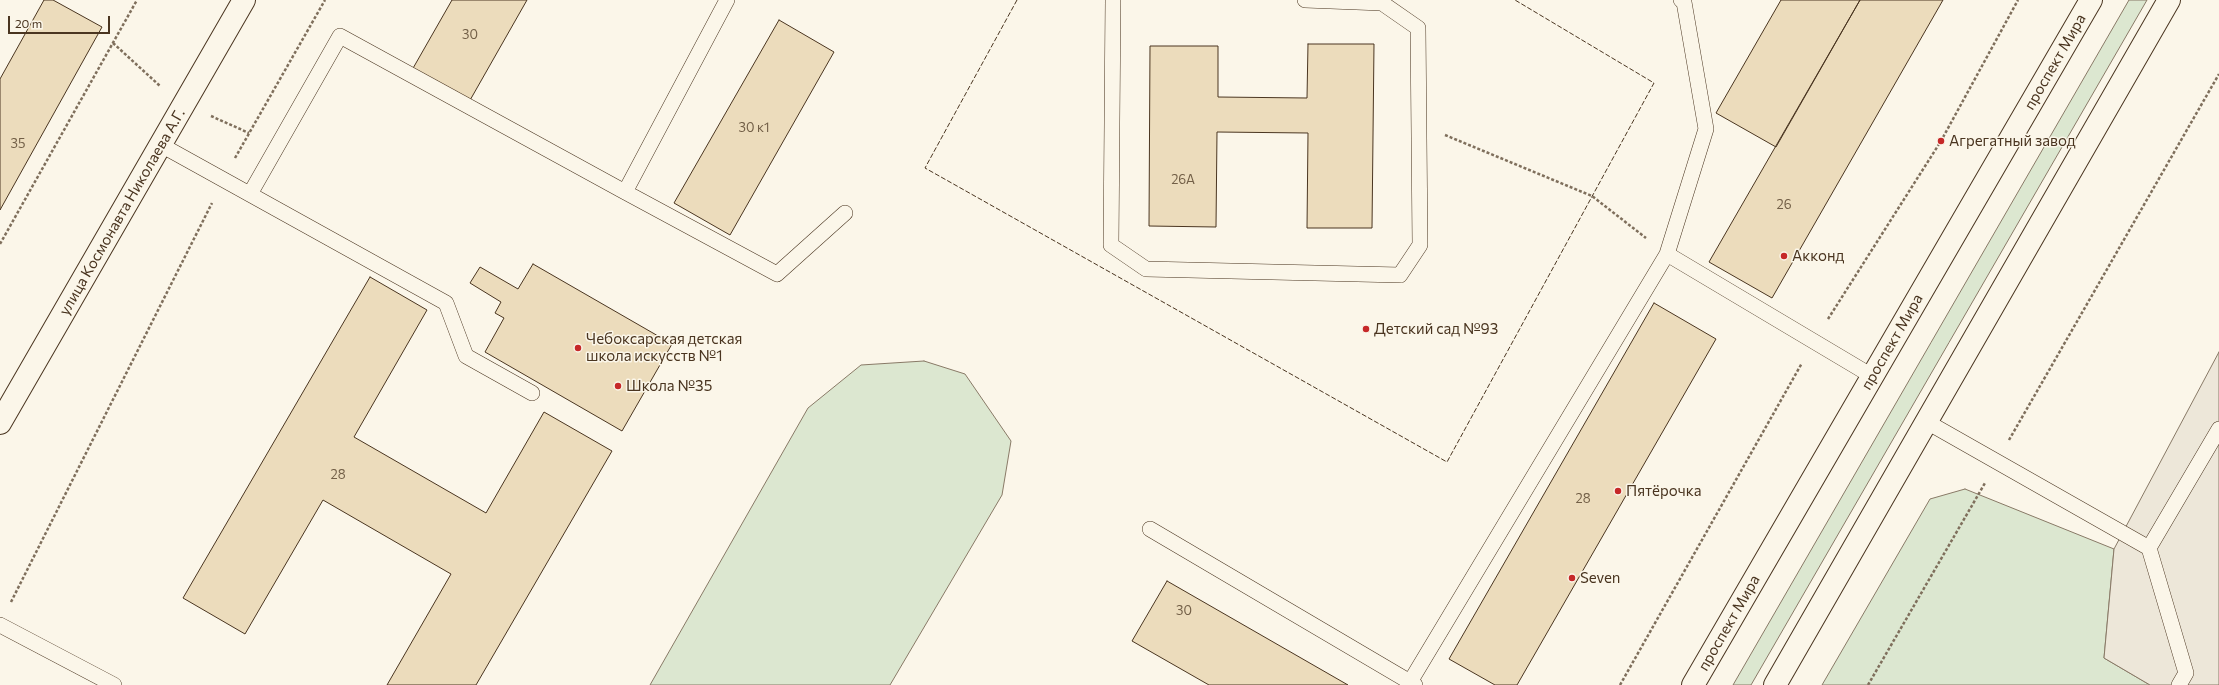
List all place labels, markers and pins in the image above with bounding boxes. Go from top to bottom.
place label: Агрегатный завод [1949,132,2076,150]
marker: Агрегатный завод [1936,136,1946,146]
place label: Акконд [1792,247,1844,265]
marker: Акконд [1779,251,1789,261]
place label: Детский сад №93 [1374,320,1498,338]
marker: Детский сад №93 [1361,324,1371,334]
place label: Чебоксарская детская школа искусств №1 [586,330,742,365]
marker: Чебоксарская детская школа искусств №1 [573,343,583,353]
place label: Школа №35 [626,377,712,395]
marker: Школа №35 [613,381,623,391]
place label: Пятёрочка [1626,482,1701,500]
marker: Пятёрочка [1613,486,1623,496]
place label: Seven [1580,569,1620,587]
marker: Seven [1567,573,1577,583]

